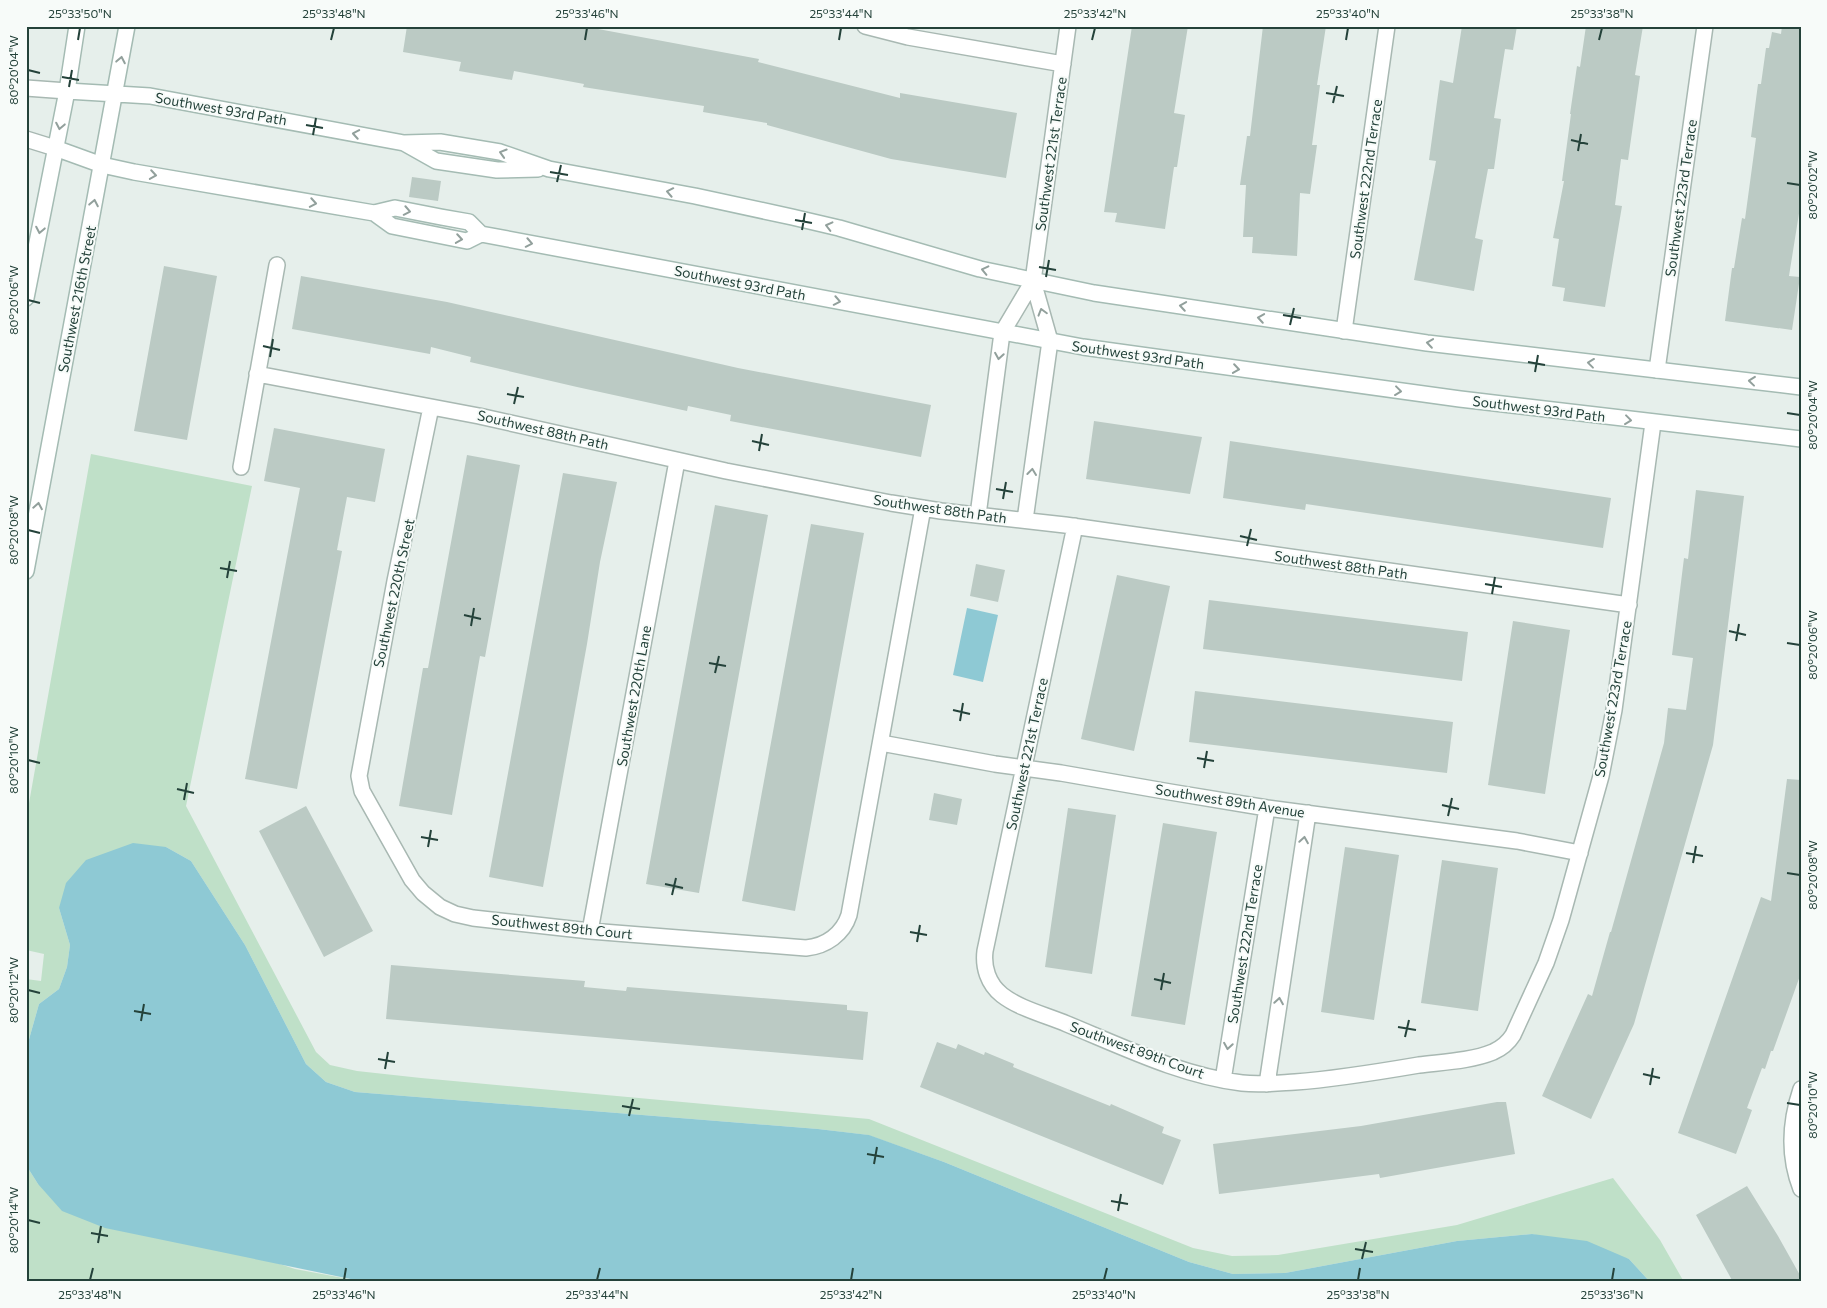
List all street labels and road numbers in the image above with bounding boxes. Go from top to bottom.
street label: Southwest 221st Terrace [1031,76,1070,232]
street label: Southwest 93rd Path [154,89,288,128]
street label: Southwest 222nd Terrace [1346,98,1385,260]
street label: Southwest 223rd Terrace [1661,118,1700,278]
street label: Southwest 216th Street [54,224,99,374]
street label: Southwest 93rd Path [673,261,807,304]
street label: Southwest 93rd Path [1071,337,1205,372]
street label: Southwest 93rd Path [1472,392,1606,425]
street label: Southwest 88th Path [476,406,611,453]
street label: Southwest 88th Path [872,491,1008,526]
street label: Southwest 220th Street [369,517,418,669]
street label: Southwest 88th Path [1273,547,1409,582]
street label: Southwest 223rd Terrace [1590,619,1635,779]
street label: Southwest 220th Lane [613,624,654,768]
street label: Southwest 221st Terrace [1002,676,1051,832]
street label: Southwest 89th Avenue [1154,780,1306,821]
street label: Southwest 222nd Terrace [1224,863,1266,1025]
street label: Southwest 89th Court [491,911,634,942]
street label: Southwest 89th Court [1068,1017,1207,1082]

